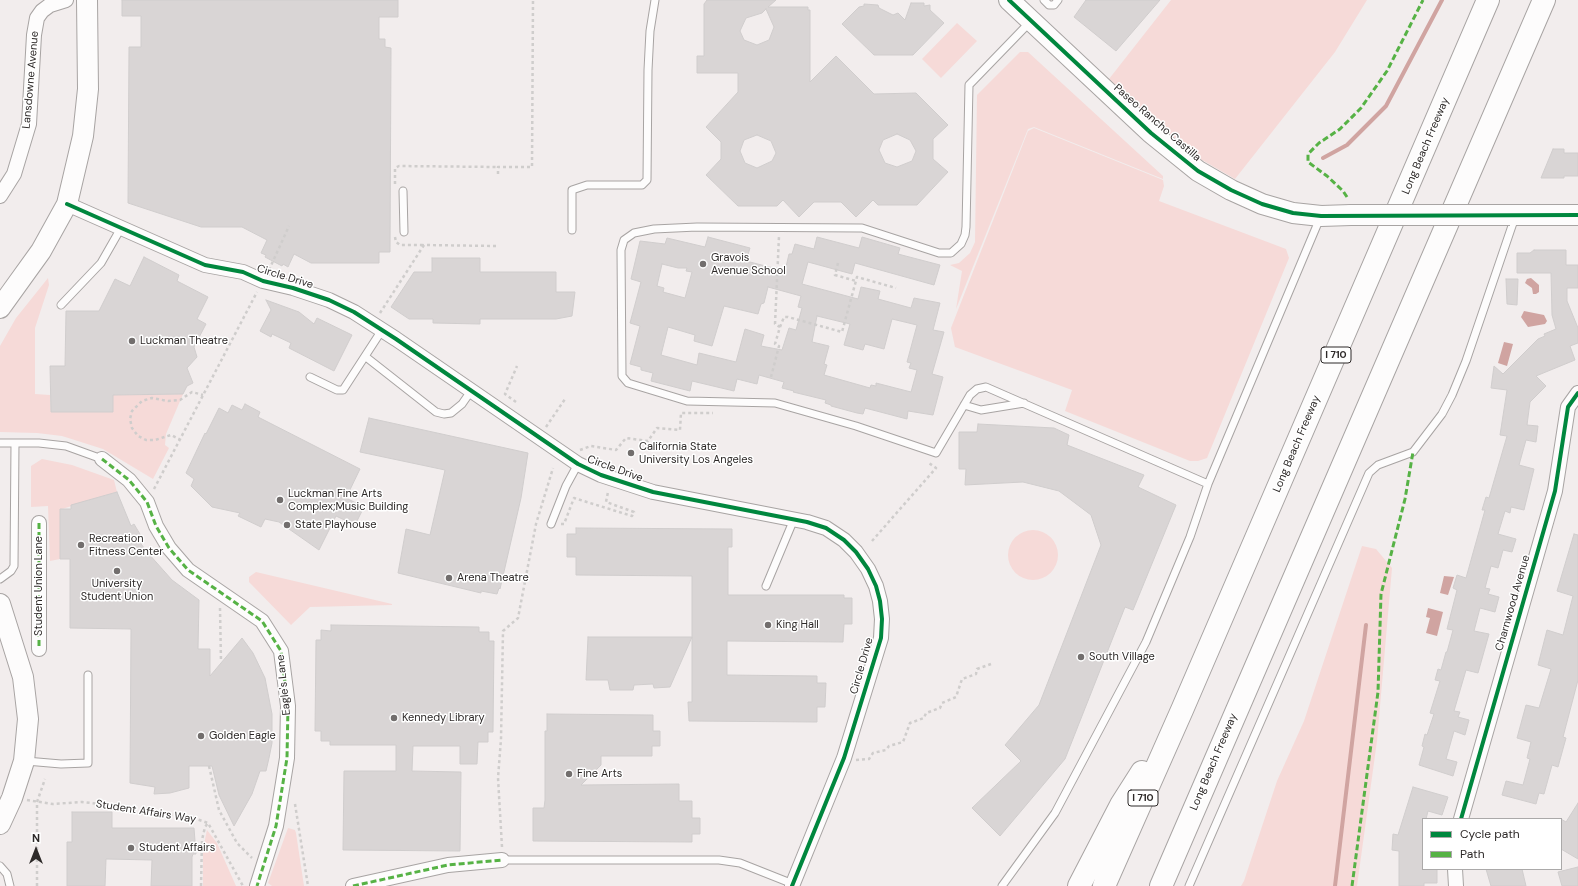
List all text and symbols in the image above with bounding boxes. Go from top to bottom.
street label: Lansdowne Avenue [20,31,42,129]
street label: Paseo Rancho Castilla [1111,82,1203,164]
street label: Long Beach Freeway [1400,96,1452,196]
place label: Gravois Avenue School [711,251,786,277]
marker: Gravois Avenue School [698,259,708,269]
street label: Circle Drive [255,262,315,292]
place label: Luckman Theatre [140,334,228,348]
marker: Luckman Theatre [127,336,137,346]
road number: I 710 [1321,347,1351,363]
street label: Long Beach Freeway [1271,394,1323,494]
place label: California State University Los Angeles [639,440,753,466]
marker: California State University Los Angeles [626,448,636,458]
street label: Circle Drive [585,453,645,485]
place label: Luckman Fine Arts Complex;Music Building [288,487,408,513]
marker: Luckman Fine Arts Complex;Music Building [275,495,285,505]
place label: State Playhouse [295,518,377,532]
marker: State Playhouse [282,520,292,530]
place label: Recreation Fitness Center [89,532,163,558]
street label: Student Union Lane [32,536,46,636]
marker: Recreation Fitness Center [76,540,86,550]
street label: Charnwood Avenue [1493,554,1533,652]
marker: University Student Union [112,566,122,576]
place label: Arena Theatre [457,571,529,585]
marker: Arena Theatre [444,573,454,583]
place label: University Student Union [81,577,153,603]
place label: King Hall [776,618,819,632]
marker: King Hall [763,620,773,630]
street label: Circle Drive [848,636,876,696]
place label: South Village [1089,650,1155,664]
marker: South Village [1076,652,1086,662]
street label: Eagle's Lane [274,654,294,716]
place label: Kennedy Library [402,711,485,725]
street label: Long Beach Freeway [1188,712,1240,812]
marker: Kennedy Library [389,713,399,723]
place label: Golden Eagle [209,729,276,743]
marker: Golden Eagle [196,731,206,741]
place label: Fine Arts [577,767,622,781]
marker: Fine Arts [564,769,574,779]
road number: I 710 [1128,790,1158,806]
street label: Student Affairs Way [95,798,197,826]
legend [1422,818,1562,870]
text: Cycle path [1460,826,1520,842]
north arrow [16,830,56,870]
text: N [32,831,40,845]
place label: Student Affairs [139,841,215,855]
marker: Student Affairs [126,843,136,853]
text: Path [1460,846,1485,862]

